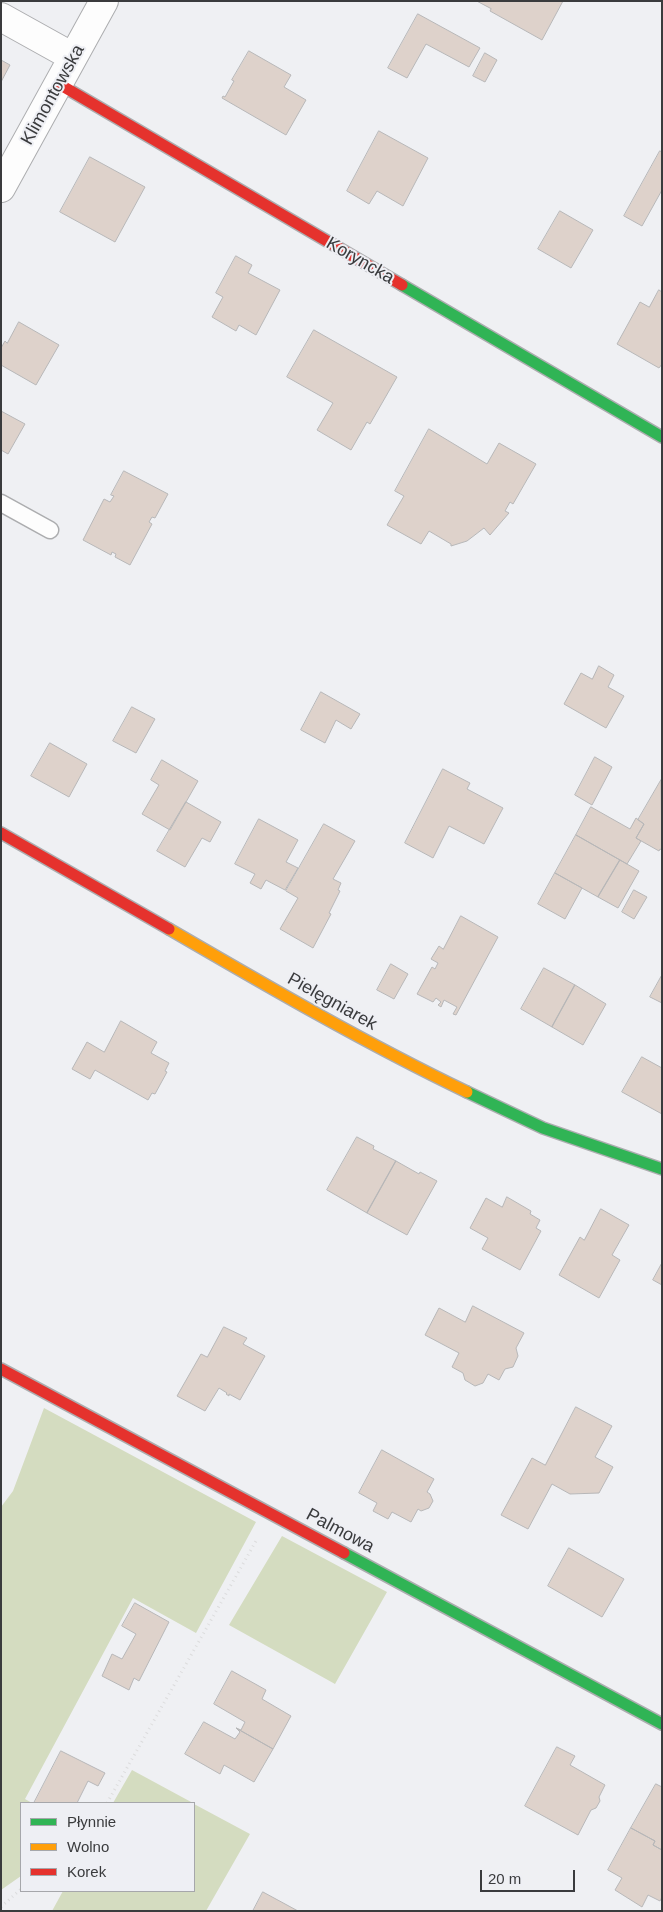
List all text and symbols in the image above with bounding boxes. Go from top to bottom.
street label: Klimontowska [17,41,89,149]
street label: Koryncka [322,233,398,289]
street label: Pielęgniarek [283,969,381,1035]
street label: Palmowa [302,1504,378,1558]
legend [20,1802,195,1892]
text: Płynnie [67,1813,116,1830]
text: Wolno [67,1838,109,1855]
scale bar [483,1860,578,1892]
text: Korek [67,1863,106,1880]
text: 20 m [488,1870,521,1887]

